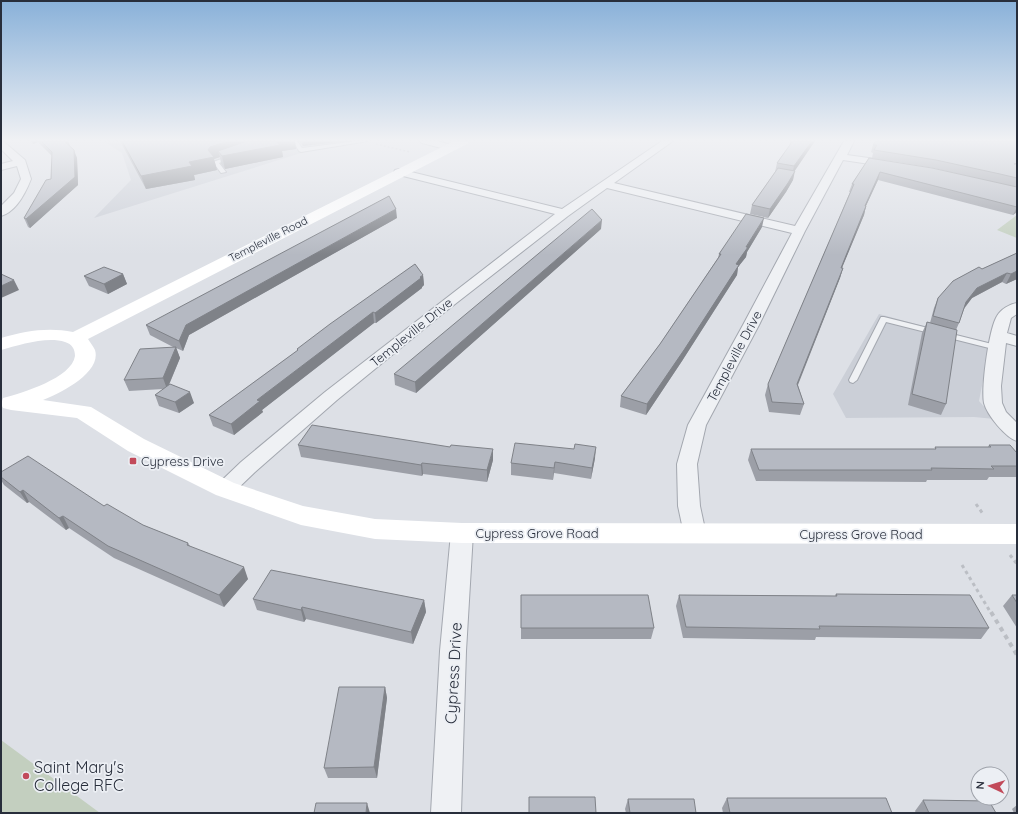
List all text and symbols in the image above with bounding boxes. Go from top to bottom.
street label: Templeville Road [226,213,310,265]
street label: Templeville Drive [367,294,455,370]
street label: Templeville Drive [703,308,765,404]
place label: Cypress Drive [141,453,224,469]
marker: Cypress Drive [128,456,138,466]
street label: Cypress Grove Road [475,525,599,541]
street label: Cypress Grove Road [799,526,923,542]
street label: Cypress Drive [440,622,466,724]
place label: Saint Mary's College RFC [34,757,124,795]
north arrow [970,766,1010,806]
marker: Saint Mary's College RFC [21,771,31,781]
text: N [973,781,987,790]

